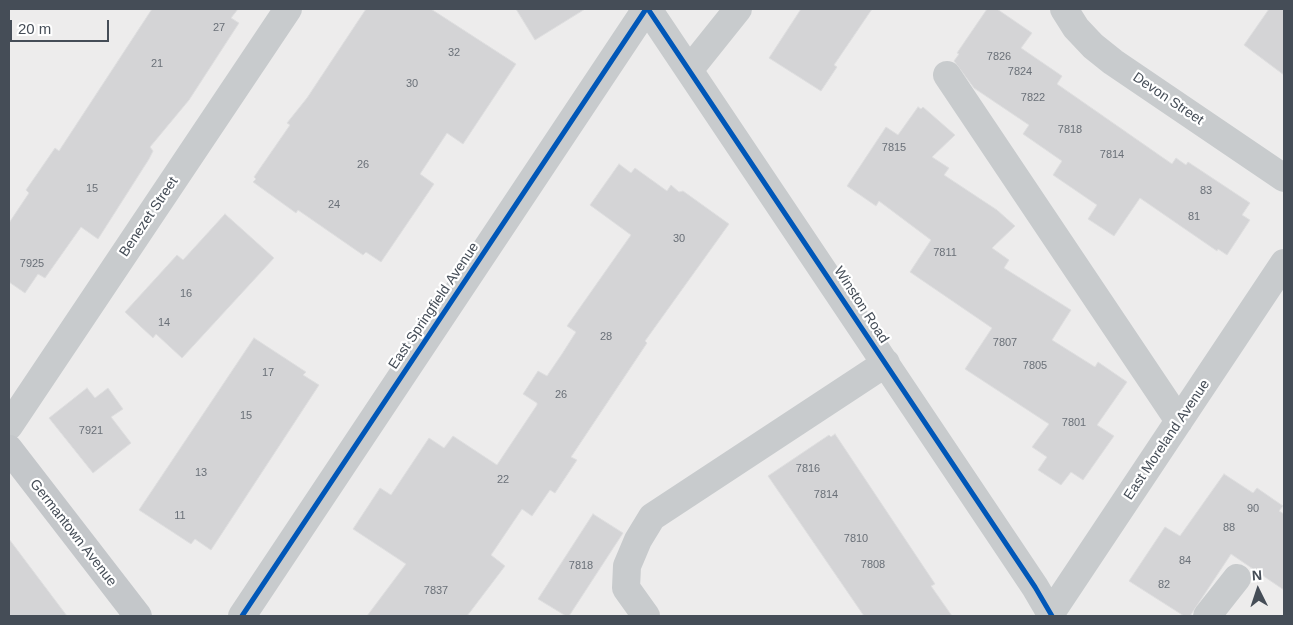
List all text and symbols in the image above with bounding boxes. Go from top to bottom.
scale bar [12,10,111,42]
text: 20 m [18,20,51,37]
house number: 27 [213,21,225,35]
house number: 32 [448,46,460,60]
house number: 7826 [987,50,1011,64]
house number: 21 [151,57,163,71]
house number: 7824 [1008,65,1032,79]
street label: Devon Street [1129,69,1207,129]
house number: 30 [406,77,418,91]
house number: 7822 [1021,91,1045,105]
house number: 7818 [1058,123,1082,137]
house number: 7815 [882,141,906,155]
house number: 7814 [1100,148,1124,162]
house number: 26 [357,158,369,172]
street label: Benezet Street [116,174,182,260]
house number: 15 [86,182,98,196]
house number: 83 [1200,184,1212,198]
house number: 24 [328,198,340,212]
house number: 81 [1188,210,1200,224]
house number: 30 [673,232,685,246]
street label: East Springfield Avenue [385,239,483,373]
house number: 7811 [933,246,957,260]
house number: 7925 [20,257,44,271]
street label: Winston Road [830,264,892,346]
house number: 16 [180,287,192,301]
house number: 14 [158,316,170,330]
house number: 28 [600,330,612,344]
house number: 7807 [993,336,1017,350]
house number: 7805 [1023,359,1047,373]
house number: 17 [262,366,274,380]
street label: East Moreland Avenue [1121,377,1213,503]
house number: 26 [555,388,567,402]
house number: 15 [240,409,252,423]
house number: 7801 [1062,416,1086,430]
house number: 7921 [79,424,103,438]
house number: 7816 [796,462,820,476]
house number: 13 [195,466,207,480]
house number: 22 [497,473,509,487]
street label: Germantown Avenue [26,476,120,590]
house number: 7814 [814,488,838,502]
house number: 90 [1247,502,1259,516]
house number: 11 [174,509,186,523]
house number: 88 [1223,521,1235,535]
house number: 7810 [844,532,868,546]
house number: 84 [1179,554,1191,568]
house number: 7808 [861,558,885,572]
house number: 7818 [569,559,593,573]
north arrow [1233,565,1283,615]
text: N [1251,567,1263,583]
house number: 82 [1158,578,1170,592]
house number: 7837 [424,584,448,598]

